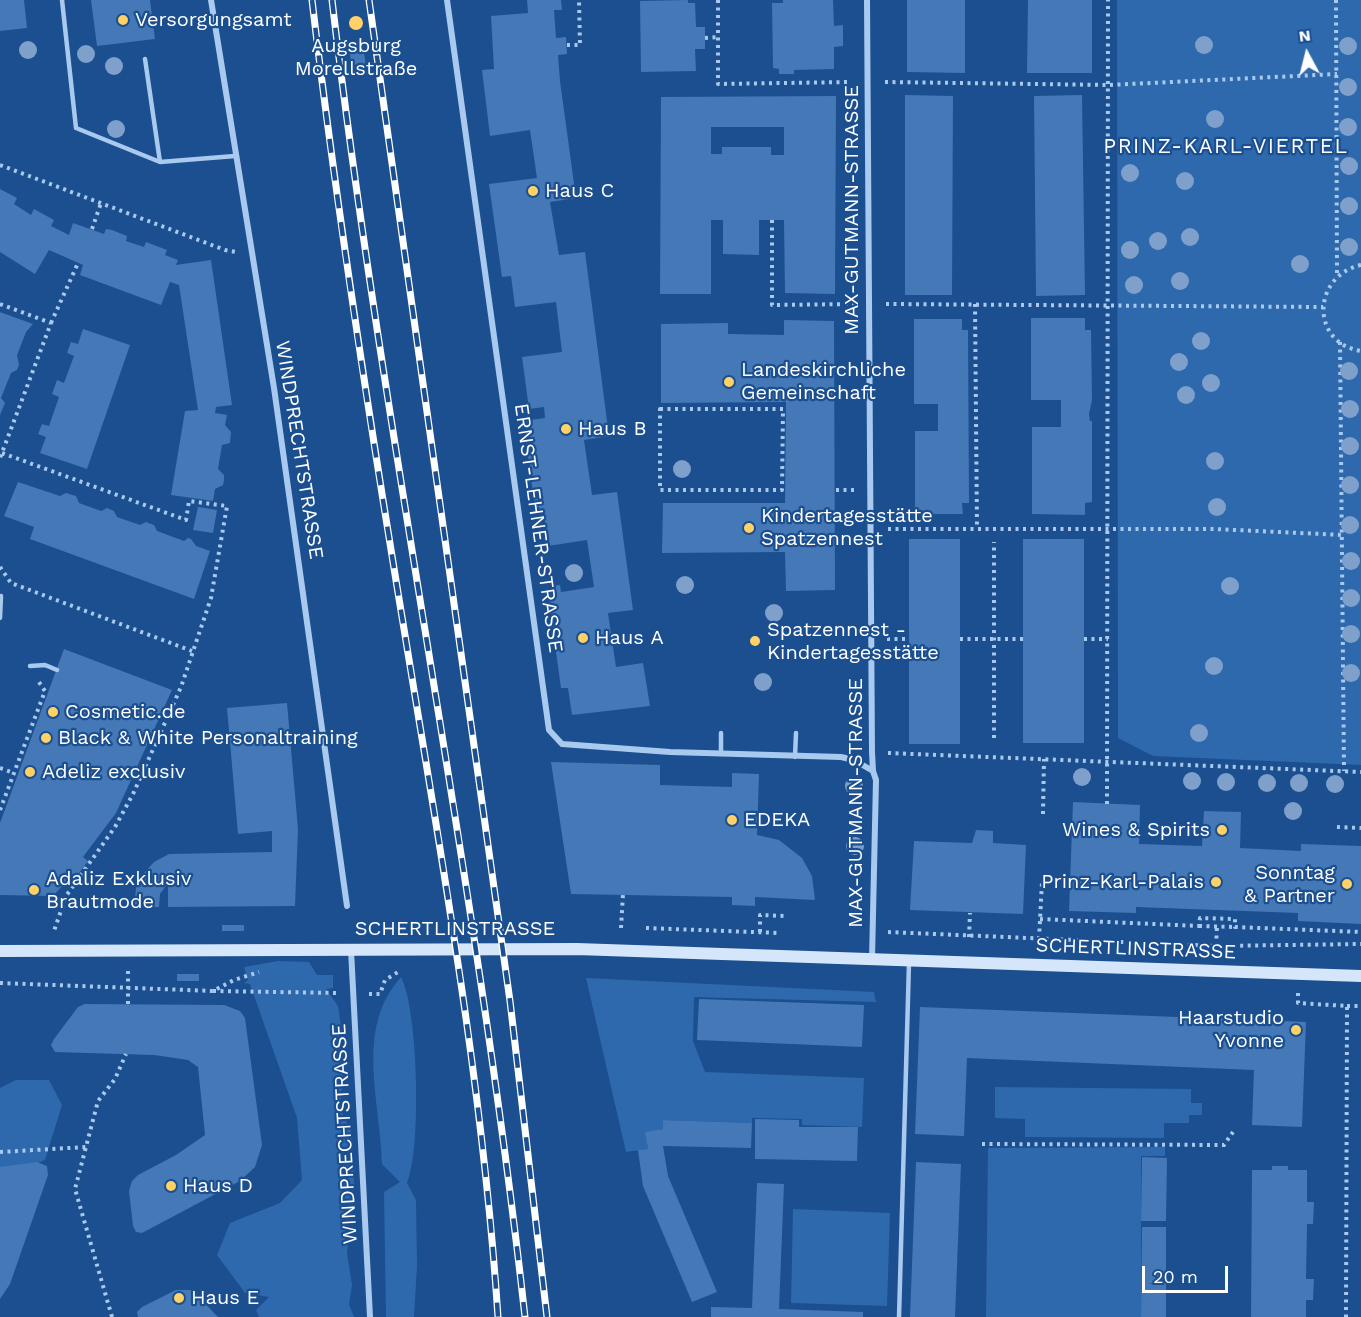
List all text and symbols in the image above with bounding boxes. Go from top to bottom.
place label: Versorgungsamt [135,8,292,32]
marker: Versorgungsamt [116,13,130,27]
marker: Augsburg Morellstraße [347,14,365,32]
north arrow [1277,24,1337,84]
text: N [1298,25,1312,46]
place label: Augsburg Morellstraße [295,34,417,81]
street label: MAX-GUTMANN-STRASSE [840,85,864,335]
district label: PRINZ-KARL-VIERTEL [1103,134,1349,160]
place label: Haus C [545,179,614,203]
marker: Haus C [526,184,540,198]
street label: WINDPRECHTSTRASSE [270,339,328,561]
place label: Landeskirchliche Gemeinschaft [741,358,906,405]
marker: Landeskirchliche Gemeinschaft [722,375,736,389]
street label: ERNST-LEHNER-STRASSE [509,402,567,654]
place label: Haus B [578,417,647,441]
marker: Haus B [559,422,573,436]
place label: Kindertagesstätte Spatzennest [761,504,933,551]
marker: Kindertagesstätte Spatzennest [742,521,756,535]
place label: Spatzennest - Kindertagesstätte [767,618,939,665]
place label: Haus A [595,626,664,650]
marker: Haus A [576,631,590,645]
marker: Spatzennest - Kindertagesstätte [748,634,762,648]
street label: MAX-GUTMANN-STRASSE [844,678,868,928]
place label: Cosmetic.de [65,700,185,724]
marker: Cosmetic.de [46,705,60,719]
place label: Black & White Personaltraining [58,726,358,750]
marker: Black & White Personaltraining [39,731,53,745]
place label: Adeliz exclusiv [42,760,185,784]
marker: Adeliz exclusiv [23,765,37,779]
place label: EDEKA [744,808,810,832]
marker: EDEKA [725,813,739,827]
place label: Wines & Spirits [1062,818,1210,842]
marker: Wines & Spirits [1215,823,1229,837]
place label: Sonntag & Partner [1244,861,1335,908]
place label: Adaliz Exklusiv Brautmode [46,867,191,914]
place label: Prinz-Karl-Palais [1041,870,1204,894]
marker: Prinz-Karl-Palais [1209,875,1223,889]
marker: Sonntag & Partner [1340,877,1354,891]
marker: Adaliz Exklusiv Brautmode [27,883,41,897]
street label: SCHERTLINSTRASSE [355,917,555,941]
street label: SCHERTLINSTRASSE [1035,934,1237,964]
place label: Haarstudio Yvonne [1178,1006,1284,1053]
street label: WINDPRECHTSTRASSE [327,1023,363,1245]
marker: Haarstudio Yvonne [1289,1023,1303,1037]
place label: Haus D [183,1174,253,1198]
marker: Haus D [164,1179,178,1193]
scale bar [1145,1254,1230,1292]
text: 20 m [1153,1266,1198,1287]
place label: Haus E [191,1286,259,1310]
marker: Haus E [172,1291,186,1305]

